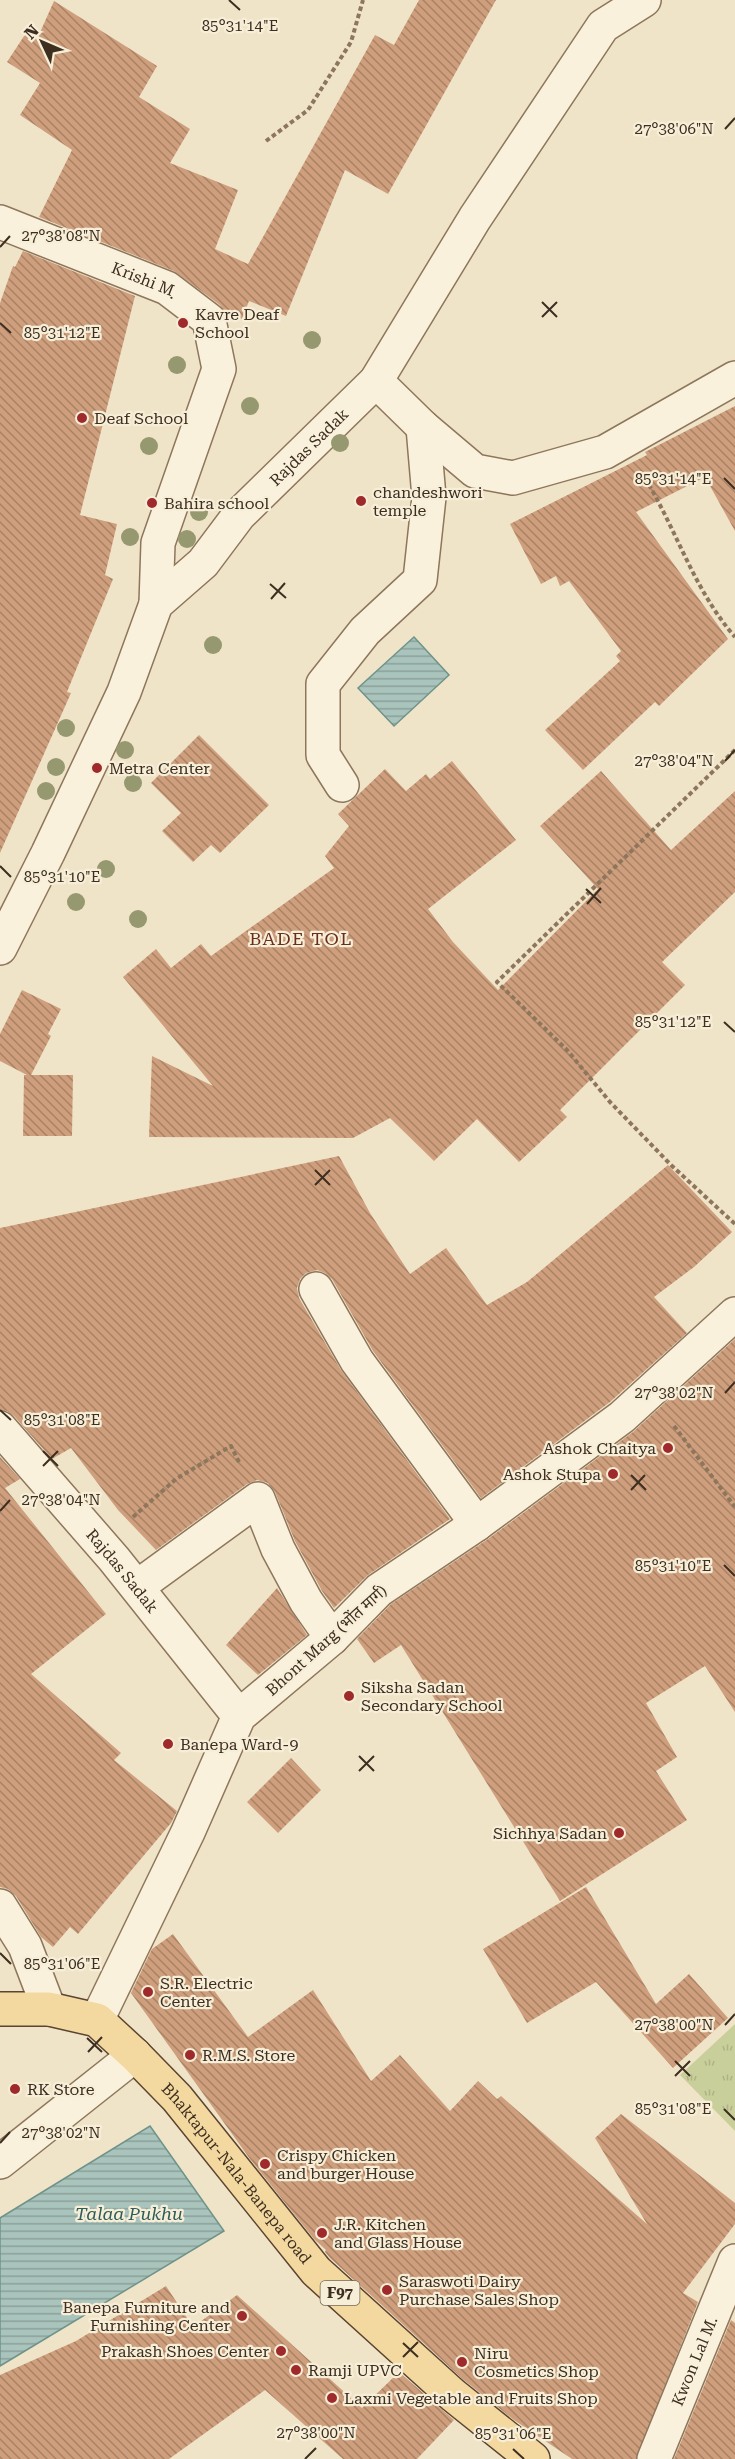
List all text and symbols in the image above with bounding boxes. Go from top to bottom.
north arrow [12,12,72,72]
text: 85°31'14"E [202,17,278,35]
text: N [20,21,43,43]
text: 27°38'06"N [634,120,714,138]
text: 27°38'08"N [21,227,101,245]
street label: Krishi M. [109,258,182,303]
place label: Kavre Deaf School [195,305,280,342]
marker: Kavre Deaf School [176,316,190,330]
text: 85°31'12"E [24,324,100,342]
street label: Rajdas Sadak [266,404,352,490]
place label: Deaf School [94,409,188,428]
marker: Deaf School [75,411,89,425]
text: 85°31'14"E [635,470,711,488]
place label: chandeshwori temple [373,483,483,520]
place label: Bahira school [164,494,269,513]
marker: chandeshwori temple [354,494,368,508]
marker: Bahira school [145,496,159,510]
text: 27°38'04"N [634,752,714,770]
place label: Metra Center [109,759,210,778]
marker: Metra Center [90,761,104,775]
text: 85°31'10"E [24,868,100,886]
district label: BADE TOL [249,928,353,949]
text: 85°31'12"E [635,1013,711,1031]
text: 27°38'02"N [634,1384,714,1402]
text: 85°31'08"E [24,1411,100,1429]
place label: Ashok Chaitya [543,1439,656,1458]
marker: Ashok Chaitya [661,1441,675,1455]
place label: Ashok Stupa [503,1465,601,1484]
marker: Ashok Stupa [606,1467,620,1481]
text: 27°38'04"N [21,1491,101,1509]
street label: Rajdas Sadak [82,1525,162,1617]
text: 85°31'10"E [635,1557,711,1575]
street label: Bhont Marg (भाेंत मार्ग) [262,1581,391,1700]
place label: Siksha Sadan Secondary School [361,1678,503,1715]
marker: Siksha Sadan Secondary School [342,1689,356,1703]
place label: Banepa Ward-9 [180,1735,298,1754]
marker: Banepa Ward-9 [161,1737,175,1751]
place label: Sichhya Sadan [493,1824,607,1843]
marker: Sichhya Sadan [612,1826,626,1840]
text: 85°31'06"E [24,1955,100,1973]
place label: S.R. Electric Center [160,1974,253,2011]
marker: S.R. Electric Center [141,1985,155,1999]
text: 27°38'00"N [634,2016,714,2034]
place label: R.M.S. Store [202,2046,295,2065]
marker: R.M.S. Store [183,2048,197,2062]
street label: Bhaktapur-Nala-Banepa road [158,2079,315,2268]
place label: RK Store [27,2080,95,2099]
marker: RK Store [8,2082,22,2096]
text: 85°31'08"E [635,2100,711,2118]
text: 27°38'02"N [21,2124,101,2142]
place label: Crispy Chicken and burger House [277,2146,415,2183]
marker: Crispy Chicken and burger House [258,2157,272,2171]
water label: Talaa Pukhu [75,2203,183,2224]
place label: J.R. Kitchen and Glass House [334,2215,462,2252]
marker: J.R. Kitchen and Glass House [315,2226,329,2240]
place label: Saraswoti Dairy Purchase Sales Shop [399,2272,559,2309]
road number: F97 [320,2281,360,2305]
marker: Saraswoti Dairy Purchase Sales Shop [380,2283,394,2297]
place label: Banepa Furniture and Furnishing Center [63,2298,230,2335]
marker: Banepa Furniture and Furnishing Center [235,2309,249,2323]
street label: Kwon Lal M. [668,2313,721,2409]
place label: Prakash Shoes Center [101,2342,269,2361]
marker: Prakash Shoes Center [274,2344,288,2358]
place label: Niru Cosmetics Shop [474,2344,599,2381]
marker: Niru Cosmetics Shop [455,2355,469,2369]
place label: Ramji UPVC [308,2361,402,2380]
marker: Ramji UPVC [289,2363,303,2377]
place label: Laxmi Vegetable and Fruits Shop [344,2389,598,2408]
marker: Laxmi Vegetable and Fruits Shop [325,2391,339,2405]
text: 27°38'00"N [276,2424,356,2442]
text: 85°31'06"E [475,2425,551,2443]

